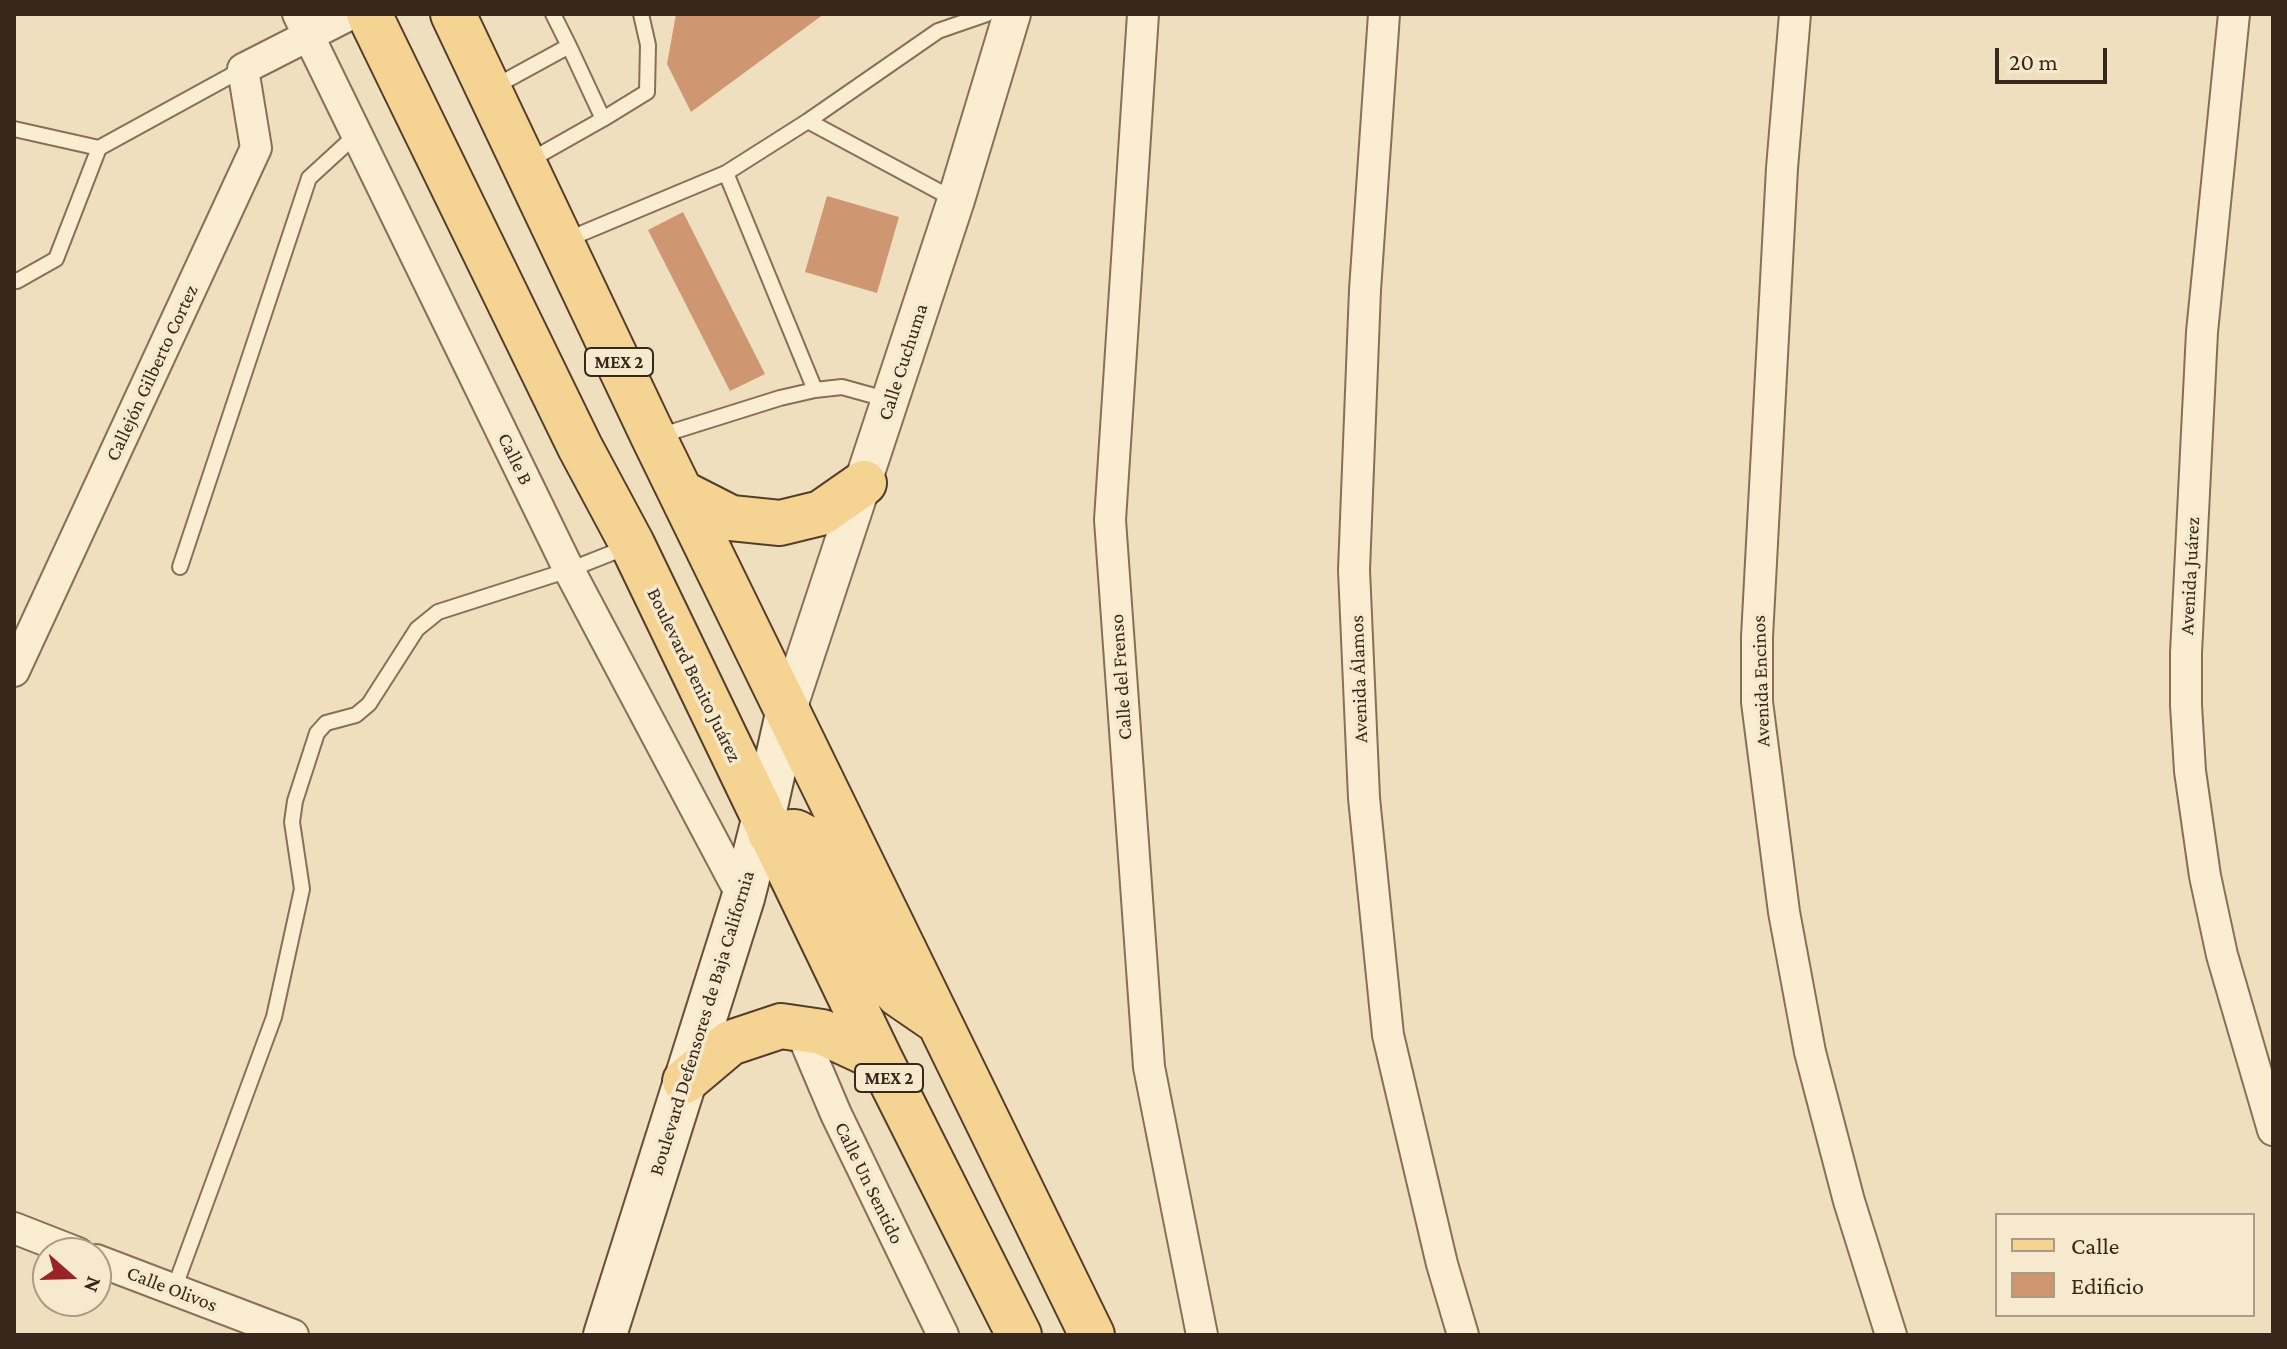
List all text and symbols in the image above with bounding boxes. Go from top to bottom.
scale bar [1999,32,2111,82]
text: 20 m [2009,48,2058,75]
street label: Callejón Gilberto Cortez [101,281,203,465]
street label: Calle Cuchuma [873,301,933,423]
road number: MEX 2 [585,348,653,376]
street label: Calle B [492,429,538,489]
street label: Avenida Juárez [2175,516,2205,636]
street label: Boulevard Benito Juárez [641,584,747,766]
street label: Calle del Frenso [1105,613,1137,741]
street label: Avenida Álamos [1345,615,1373,743]
street label: Avenida Encinos [1747,615,1775,747]
street label: Boulevard Defensores de Baja California [644,868,760,1178]
road number: MEX 2 [855,1064,923,1092]
street label: Calle Un Sentido [829,1118,909,1248]
legend [1995,1213,2255,1317]
text: Calle [2071,1232,2119,1259]
north arrow [32,1237,112,1317]
street label: Calle Olivos [123,1261,221,1317]
text: Edificio [2071,1272,2144,1299]
text: N [79,1273,107,1296]

